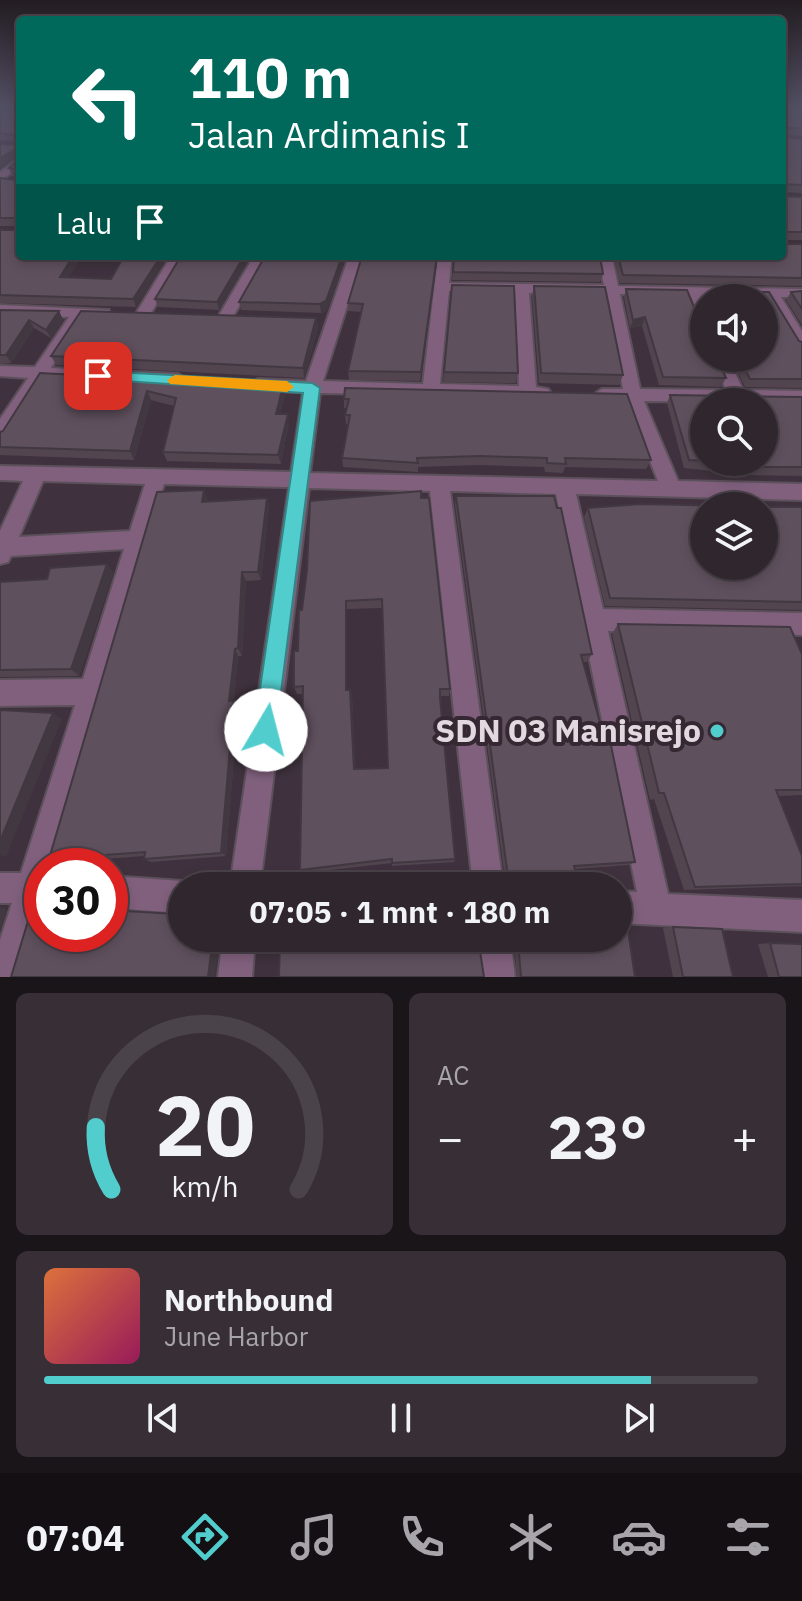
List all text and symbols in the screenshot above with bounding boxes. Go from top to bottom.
text: 110 m [188,41,352,113]
icon: left [56,48,160,152]
text: Jalan Ardimanis I [188,111,470,158]
icon: arrive [128,200,172,244]
text: Lalu [56,203,112,242]
map controls [690,284,778,580]
button: sound [690,284,778,372]
pin [64,342,132,410]
icon: arrive [76,354,120,398]
button: search [690,388,778,476]
button: layers [690,492,778,580]
position arrow [224,688,308,772]
place label: SDN 03 Manisrejo [435,709,701,751]
marker: SDN 03 Manisrejo [708,722,726,740]
speed limit sign: 30 [24,848,128,952]
text: 07:05 · 1 mnt · 180 m [250,892,550,931]
text: AC [437,1058,469,1092]
text: 20 [155,1071,254,1179]
text: 23° [547,1097,648,1176]
text: − [437,1109,463,1166]
text: + [732,1109,758,1166]
text: km/h [171,1168,238,1205]
text: Northbound [164,1280,333,1319]
text: June Harbor [164,1319,308,1353]
icon: previous [141,1396,185,1440]
icon: pause [379,1396,423,1440]
icon: next [617,1396,661,1440]
icon: directions [177,1509,233,1565]
icon: music [286,1509,342,1565]
icon: phone [394,1509,450,1565]
icon: climate [503,1509,559,1565]
icon: car [611,1509,667,1565]
icon: filters [720,1509,776,1565]
text: 07:04 [26,1514,125,1561]

